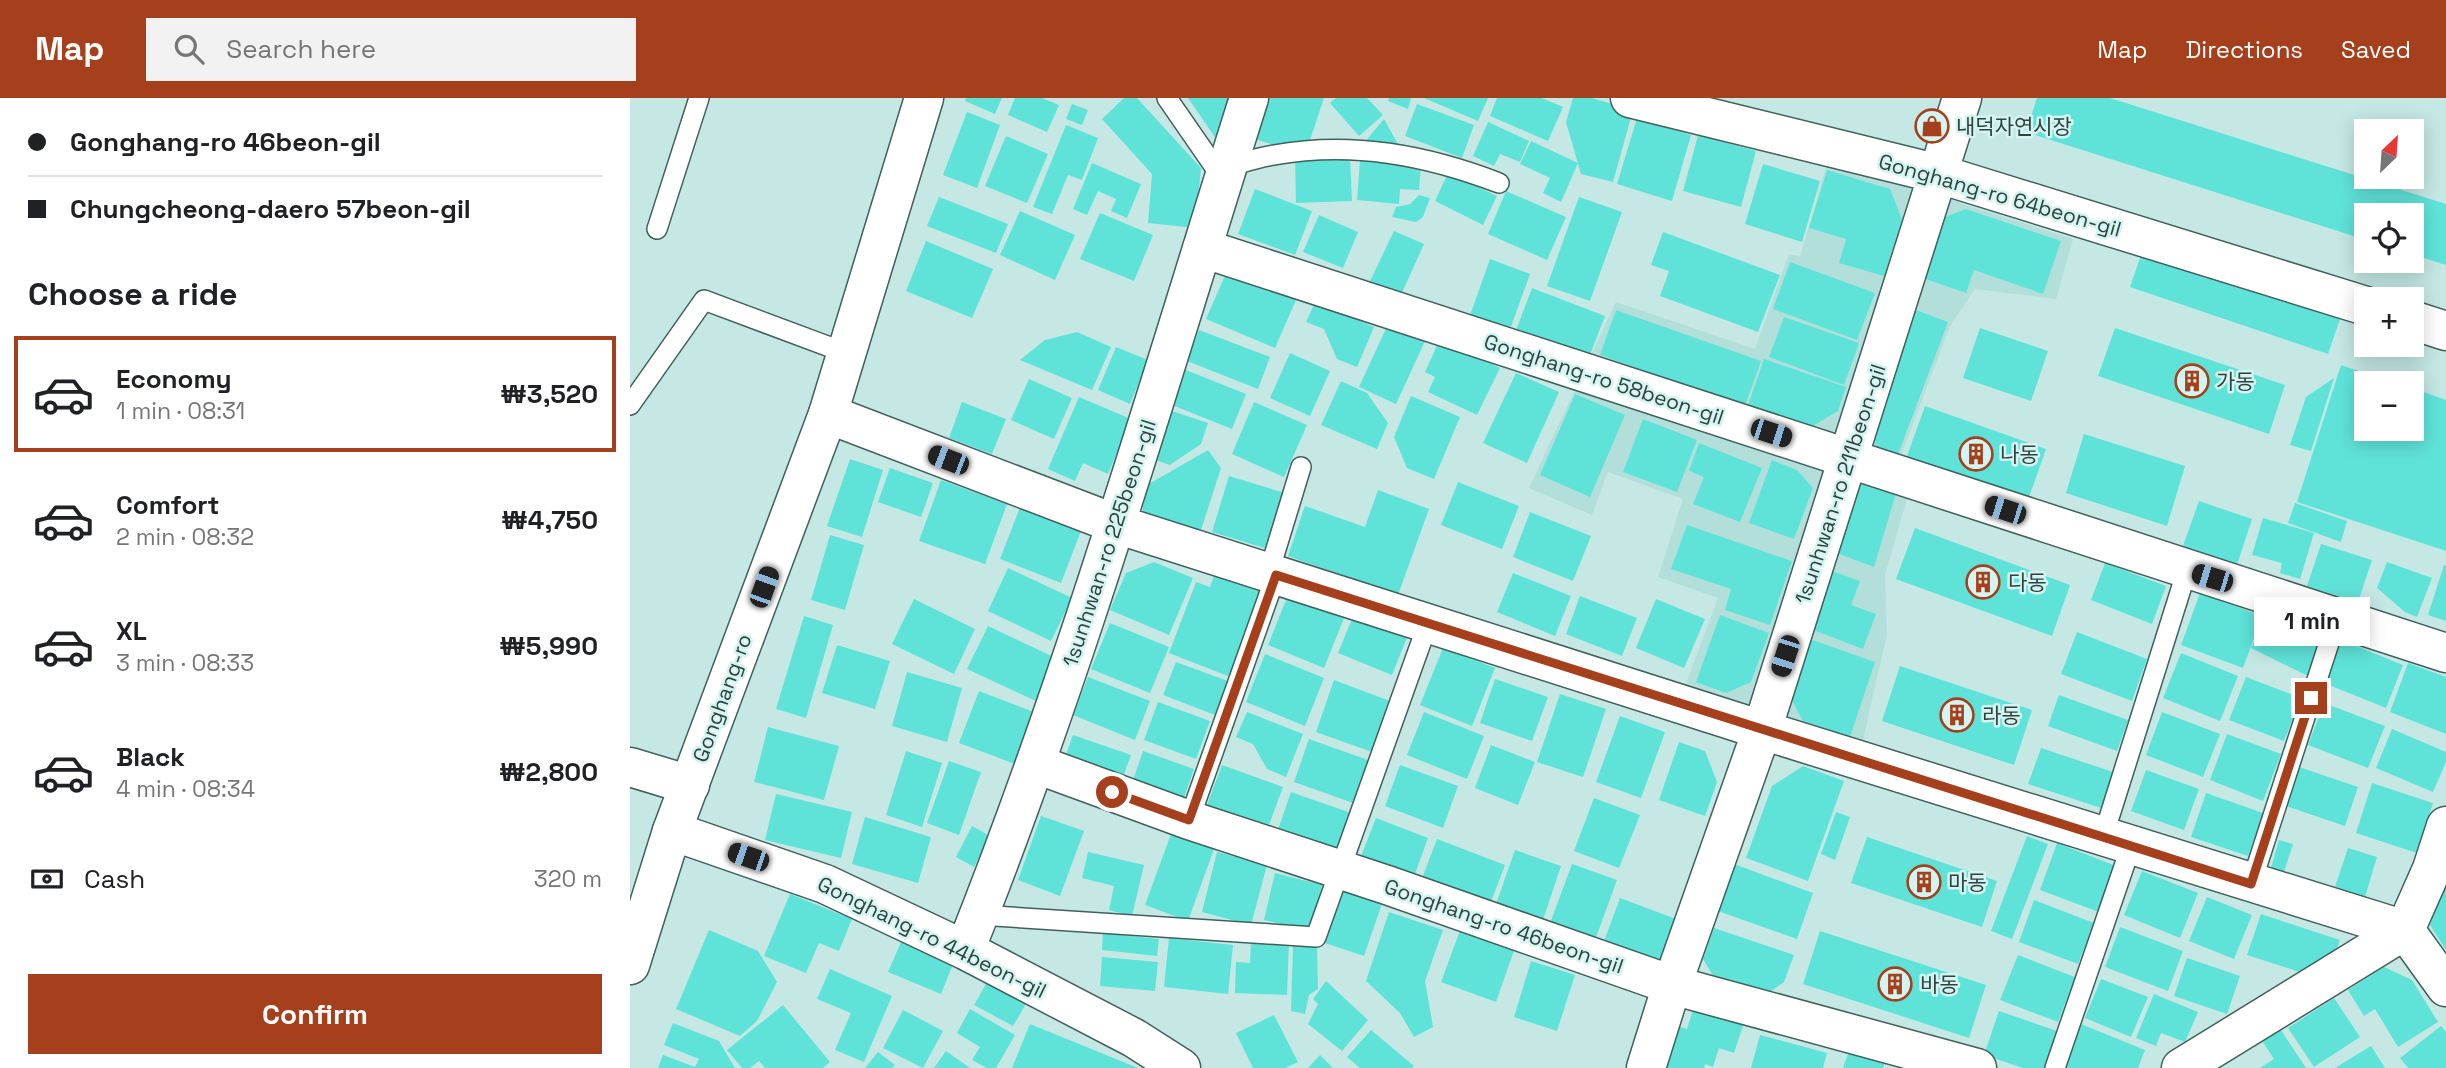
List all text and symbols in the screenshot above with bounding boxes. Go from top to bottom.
search box [146,18,636,81]
text: Map [35,28,104,70]
icon: search [170,30,208,68]
text: Search here [226,32,376,66]
text: Map [2097,34,2147,65]
text: Directions [2185,34,2303,65]
text: Saved [2341,34,2411,65]
shop icon: 내덕자연시장 [1913,107,1951,145]
place label: 내덕자연시장 [1956,113,2072,140]
north arrow [2354,119,2424,189]
map controls [2354,119,2424,441]
text: Gonghang-ro 46beon-gil [70,125,381,159]
street label: Gonghang-ro 64beon-gil [1876,147,2124,243]
text: Chungcheong-daero 57beon-gil [70,192,471,226]
button: locate [2354,203,2424,273]
text: Choose a ride [28,274,238,314]
button: + [2354,287,2424,357]
street label: Gonghang-ro 58beon-gil [1481,327,1727,431]
street label: 1sunhwan-ro 211beon-gil [1788,361,1892,607]
text: Economy [116,362,232,396]
building icon: 가동 [2173,362,2211,400]
icon: car [32,363,95,426]
place label: 가동 [2216,368,2255,395]
button: − [2354,371,2424,441]
text: ₩3,520 [500,377,598,411]
text: 1 min · 08:31 [116,396,245,426]
street label: 1sunhwan-ro 225beon-gil [1056,416,1162,670]
car [1748,417,1795,449]
building icon: 나동 [1957,435,1995,473]
place label: 나동 [2000,441,2039,468]
car [925,443,972,477]
text: Comfort [116,488,219,522]
icon: car [32,489,95,552]
car [1982,494,2029,526]
text: ₩4,750 [501,503,598,537]
text: 2 min · 08:32 [116,522,254,552]
car [2189,562,2236,594]
building icon: 다동 [1964,563,2002,601]
car [747,564,782,610]
place label: 다동 [2008,569,2047,596]
callout: 1 min [2253,596,2369,646]
text: 1 min [2284,606,2340,636]
text: XL [116,614,147,648]
icon: car [32,615,95,678]
text: ₩5,990 [499,629,598,663]
street label: Gonghang-ro [686,630,758,766]
car [1769,633,1802,679]
text: 3 min · 08:33 [116,648,254,678]
route end [2295,682,2327,714]
building icon: 라동 [1938,696,1976,734]
place label: 라동 [1982,702,2021,729]
text: Black [116,740,185,774]
icon: car [32,741,95,804]
text: ₩2,800 [499,755,598,789]
text: 4 min · 08:34 [116,774,255,804]
route start [1096,776,1128,808]
car [725,840,772,874]
icon: cash [28,860,66,898]
text: Cash [84,862,145,896]
building icon: 마동 [1905,863,1943,901]
text: 320 m [534,864,602,894]
place label: 마동 [1948,869,1987,896]
street label: Gonghang-ro 44beon-gil [813,870,1051,1004]
street label: Gonghang-ro 46beon-gil [1381,872,1627,980]
building icon: 바동 [1876,965,1914,1003]
place label: 바동 [1920,971,1959,998]
button: Confirm [28,974,602,1054]

